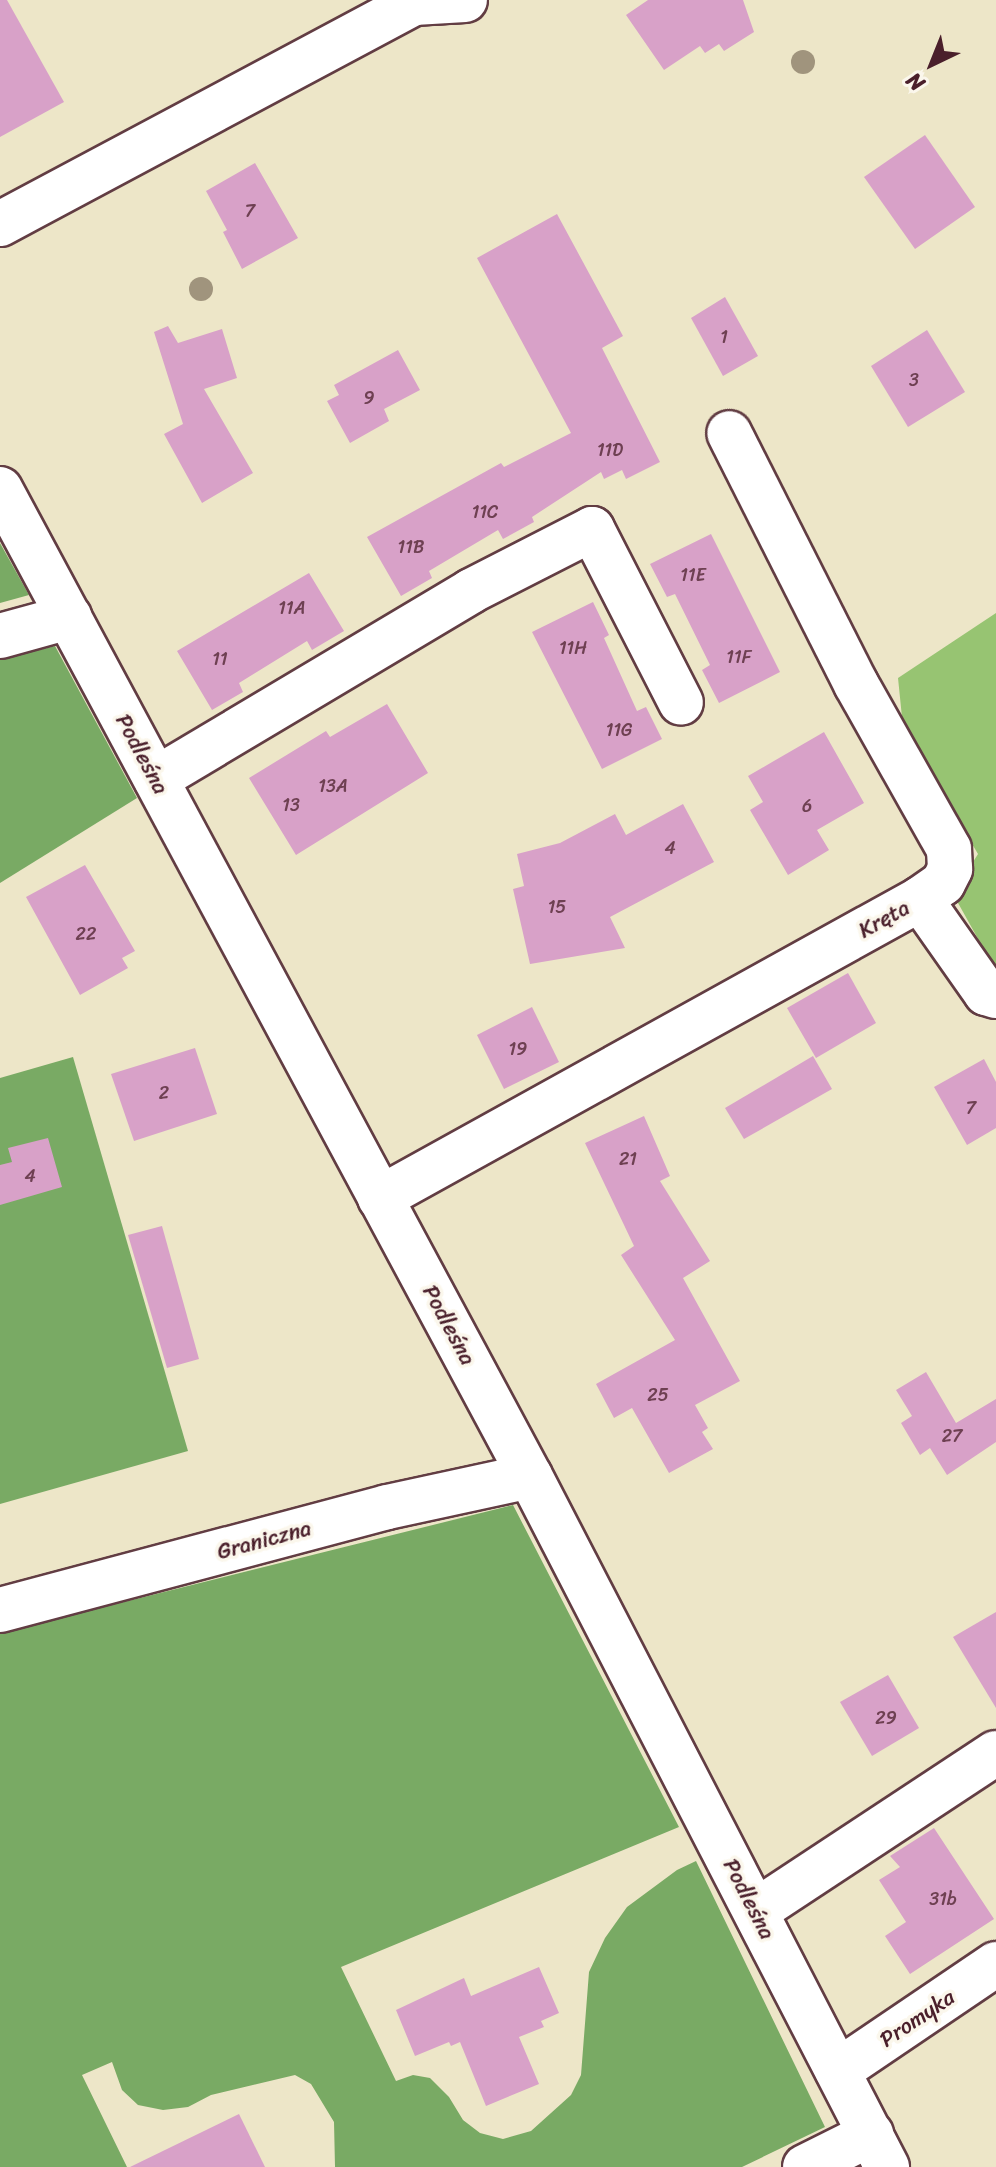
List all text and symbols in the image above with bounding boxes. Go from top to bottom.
north arrow [892,24,972,104]
text: N [896,62,934,101]
house number: 7 [245,200,255,222]
house number: 1 [720,326,728,348]
house number: 3 [909,369,919,391]
house number: 9 [363,387,375,409]
house number: 11D [597,439,623,461]
house number: 11C [472,501,498,523]
house number: 11B [398,536,424,558]
house number: 11E [680,564,706,586]
house number: 11A [278,597,306,619]
house number: 11H [559,637,587,659]
house number: 11F [726,646,752,668]
house number: 11 [212,648,228,670]
street label: Podleśna [110,709,174,799]
house number: 11G [606,719,632,741]
house number: 13A [318,775,348,797]
house number: 13 [282,794,300,816]
house number: 6 [802,795,812,817]
house number: 4 [664,837,676,859]
street label: Kręta [854,894,914,944]
house number: 15 [548,896,566,918]
house number: 22 [76,923,96,945]
house number: 19 [509,1038,527,1060]
house number: 2 [159,1082,169,1104]
house number: 7 [966,1097,976,1119]
house number: 21 [619,1148,637,1170]
house number: 4 [24,1165,36,1187]
street label: Podleśna [417,1280,481,1370]
house number: 25 [647,1384,669,1406]
house number: 27 [942,1425,962,1447]
street label: Graniczna [214,1515,314,1565]
house number: 29 [875,1707,897,1729]
street label: Podleśna [718,1854,780,1944]
house number: 31b [929,1888,957,1910]
street label: Promyka [875,1983,959,2053]

